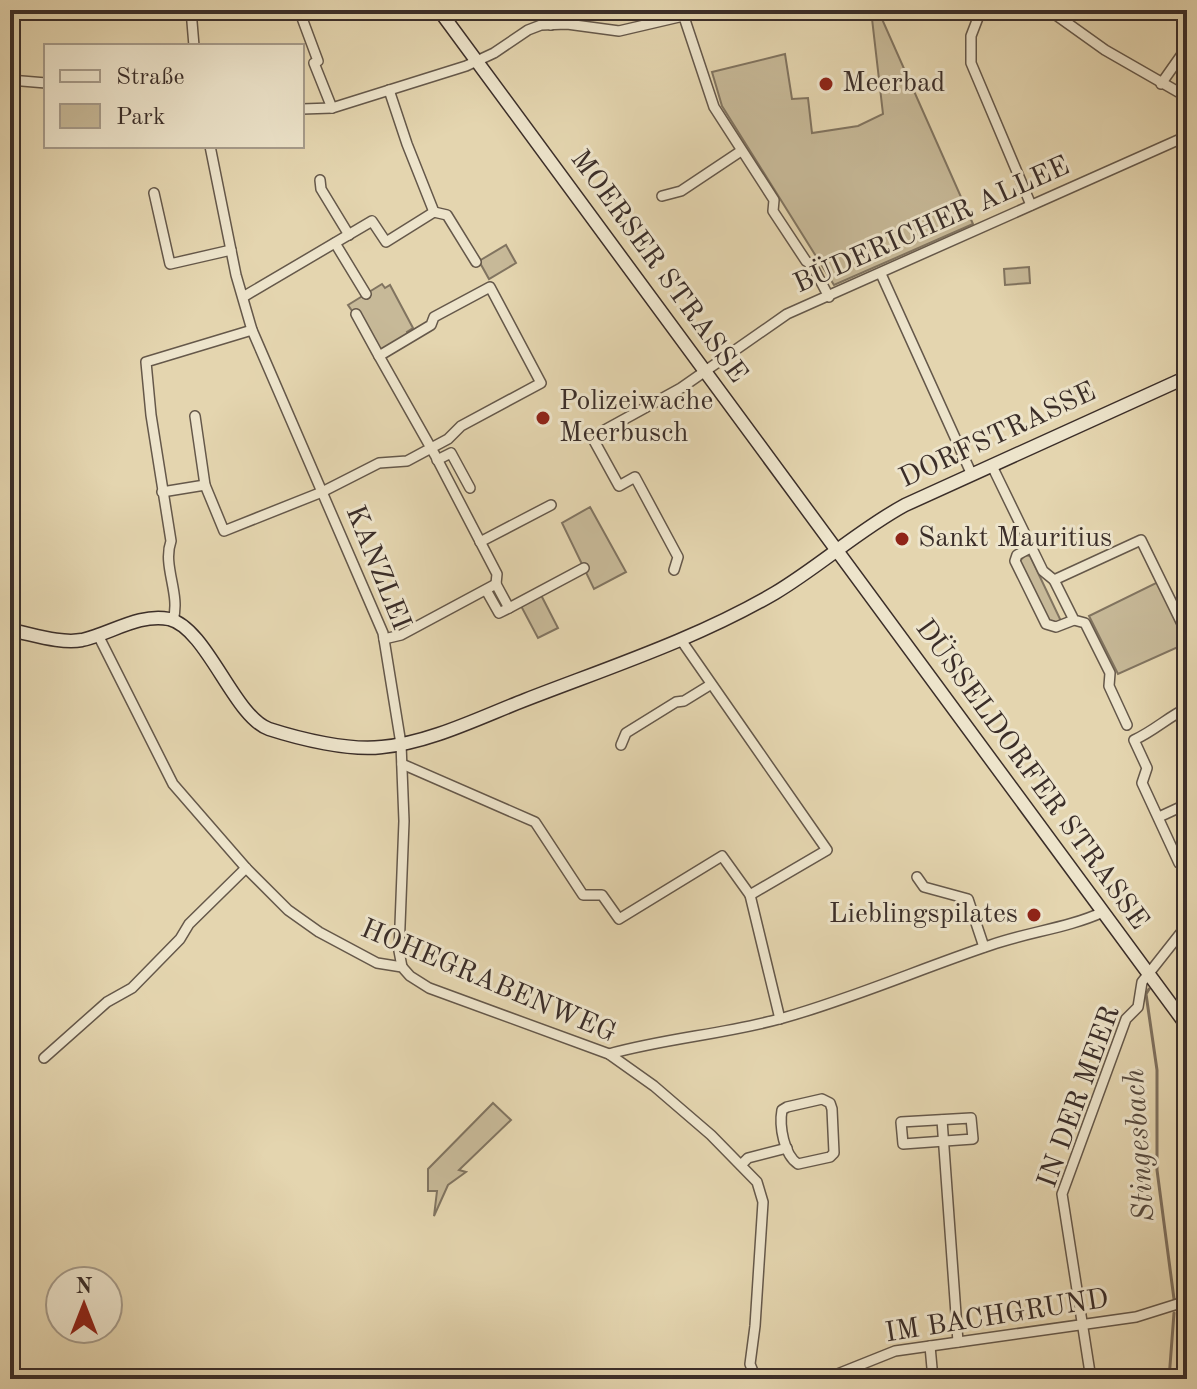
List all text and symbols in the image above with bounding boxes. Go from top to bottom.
legend [44,44,304,148]
text: Straße [116,66,185,90]
place label: Meerbad [842,70,946,98]
marker: Meerbad [817,75,835,93]
text: Park [116,106,165,130]
street label: MOERSER STRASSE [564,146,752,388]
street label: BÜDERICHER ALLEE [788,149,1074,299]
street label: DORFSTRASSE [895,378,1101,494]
place label: Polizeiwache Meerbusch [559,388,713,448]
marker: Polizeiwache Meerbusch [534,409,552,427]
street label: KANZLEI [339,502,415,634]
place label: Sankt Mauritius [918,525,1112,553]
marker: Sankt Mauritius [893,530,911,548]
street label: DÜSSELDORFER STRASSE [909,612,1156,935]
place label: Lieblingspilates [829,901,1018,929]
marker: Lieblingspilates [1025,906,1043,924]
street label: HOHEGRABENWEG [356,916,620,1048]
street label: IN DER MEER [1034,1002,1126,1192]
water label: Stingesbach [1120,1068,1160,1222]
north arrow [44,1265,124,1345]
text: N [76,1276,93,1298]
street label: IM BACHGRUND [883,1286,1111,1348]

